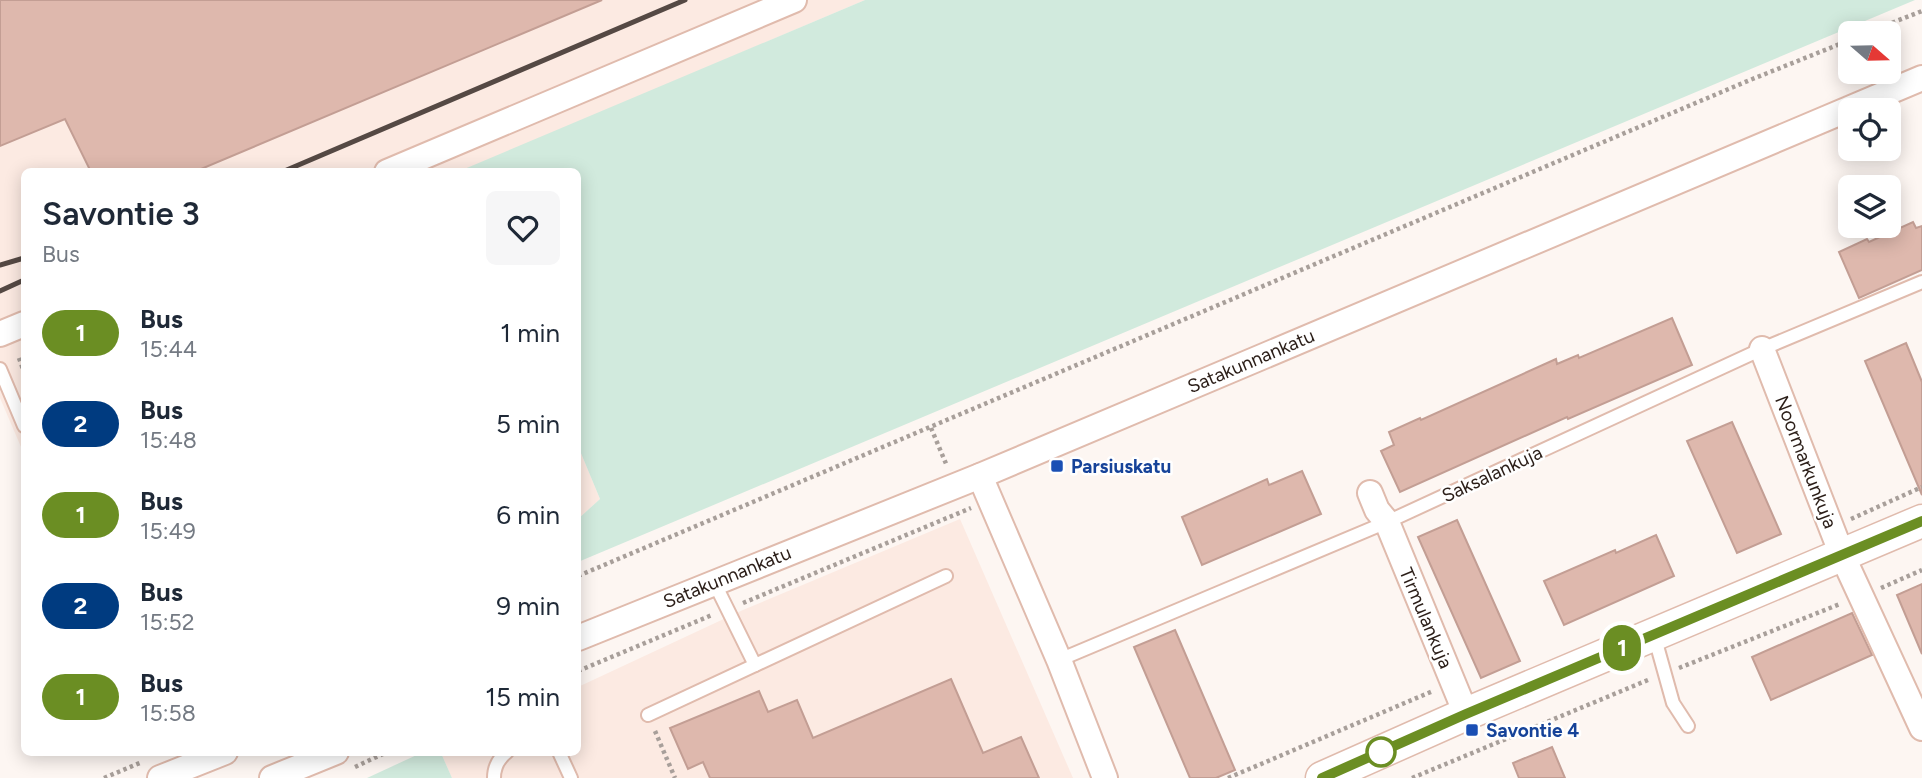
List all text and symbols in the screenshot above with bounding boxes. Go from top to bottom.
north arrow [1838,21,1900,84]
map controls [1838,21,1901,238]
button: locate [1838,98,1901,161]
button: layers [1838,175,1901,238]
button: heart [486,191,560,265]
text: Savontie 3 [42,194,200,233]
text: Bus [42,240,80,268]
text: Bus [140,303,183,335]
text: 1 min [500,317,560,349]
text: 1 [75,318,86,347]
street label: Satakunnankatu [1184,324,1318,398]
text: 15:44 [140,335,197,363]
street label: Noormarkunkuja [1770,392,1842,532]
text: Bus [140,394,183,426]
text: 5 min [496,408,560,440]
text: 2 [74,409,87,438]
text: 15:48 [140,426,197,454]
street label: Saksalankuja [1438,441,1546,507]
place label: Parsiuskatu [1071,455,1171,478]
marker: Parsiuskatu [1049,458,1065,474]
text: Bus [140,485,183,517]
text: 6 min [496,499,560,531]
text: 1 [75,500,86,529]
text: 15:49 [140,517,196,545]
street label: Satakunnankatu [660,541,794,613]
street label: Tirmulankuja [1394,564,1458,672]
text: Bus [140,576,183,608]
text: 9 min [496,590,560,622]
text: 2 [74,591,87,620]
text: 15:52 [140,608,195,636]
line badge: 1 [1599,625,1645,671]
text: 1 [1617,633,1627,662]
text: Bus [140,667,183,699]
text: 15 min [485,681,560,713]
text: 1 [75,682,86,711]
text: 15:58 [140,699,196,727]
place label: Savontie 4 [1486,719,1579,742]
marker: Savontie 4 [1464,722,1480,738]
unlabelled marker [1366,737,1396,767]

